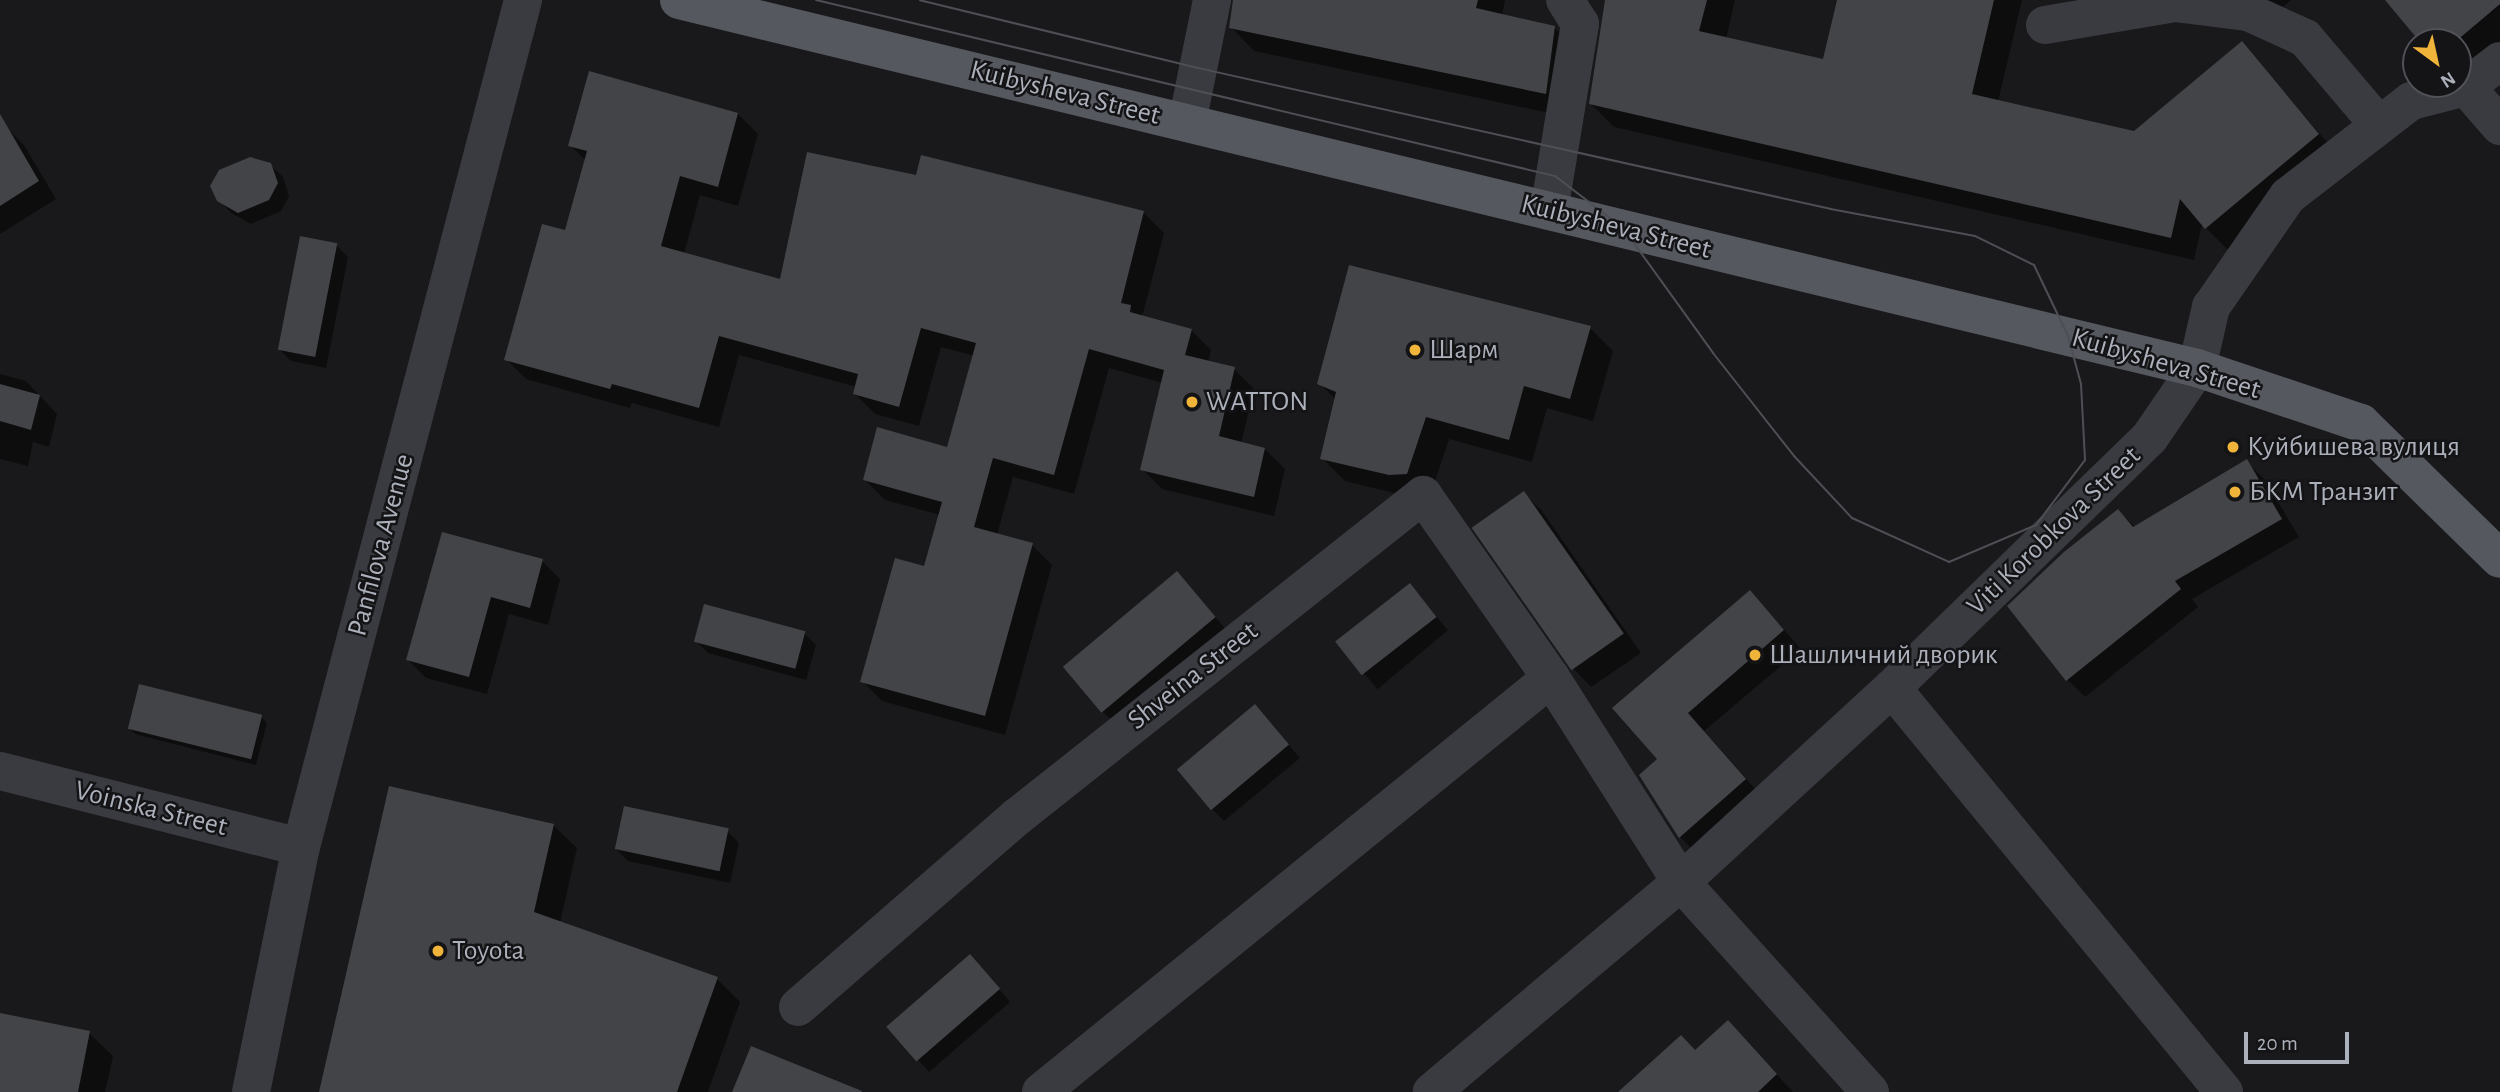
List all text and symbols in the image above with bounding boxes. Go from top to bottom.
north arrow [2402,28,2472,98]
street label: Kuibysheva Street [967,53,1163,133]
text: N [2437,68,2458,91]
street label: Kuibysheva Street [1518,187,1714,267]
street label: Kuibysheva Street [2068,321,2264,407]
place label: Шарм [1429,333,1498,367]
marker: Шарм [1407,342,1423,358]
place label: WATTON [1206,385,1308,419]
marker: WATTON [1184,394,1200,410]
place label: Куйбишева вулиця [2247,430,2460,464]
street label: Viti Korobkova Street [1960,439,2148,623]
marker: Куйбишева вулиця [2225,439,2241,455]
street label: Panfilova Avenue [341,450,421,640]
place label: БКМ Транзит [2249,475,2397,509]
marker: БКМ Транзит [2227,484,2243,500]
street label: Shveina Street [1121,615,1265,737]
place label: Шашличний дворик [1769,638,1998,672]
marker: Шашличний дворик [1747,647,1763,663]
street label: Voinska Street [71,774,231,844]
place label: Toyota [452,934,524,968]
marker: Toyota [430,943,446,959]
scale bar [2248,1018,2353,1062]
text: 20 m [2257,1033,2298,1054]

